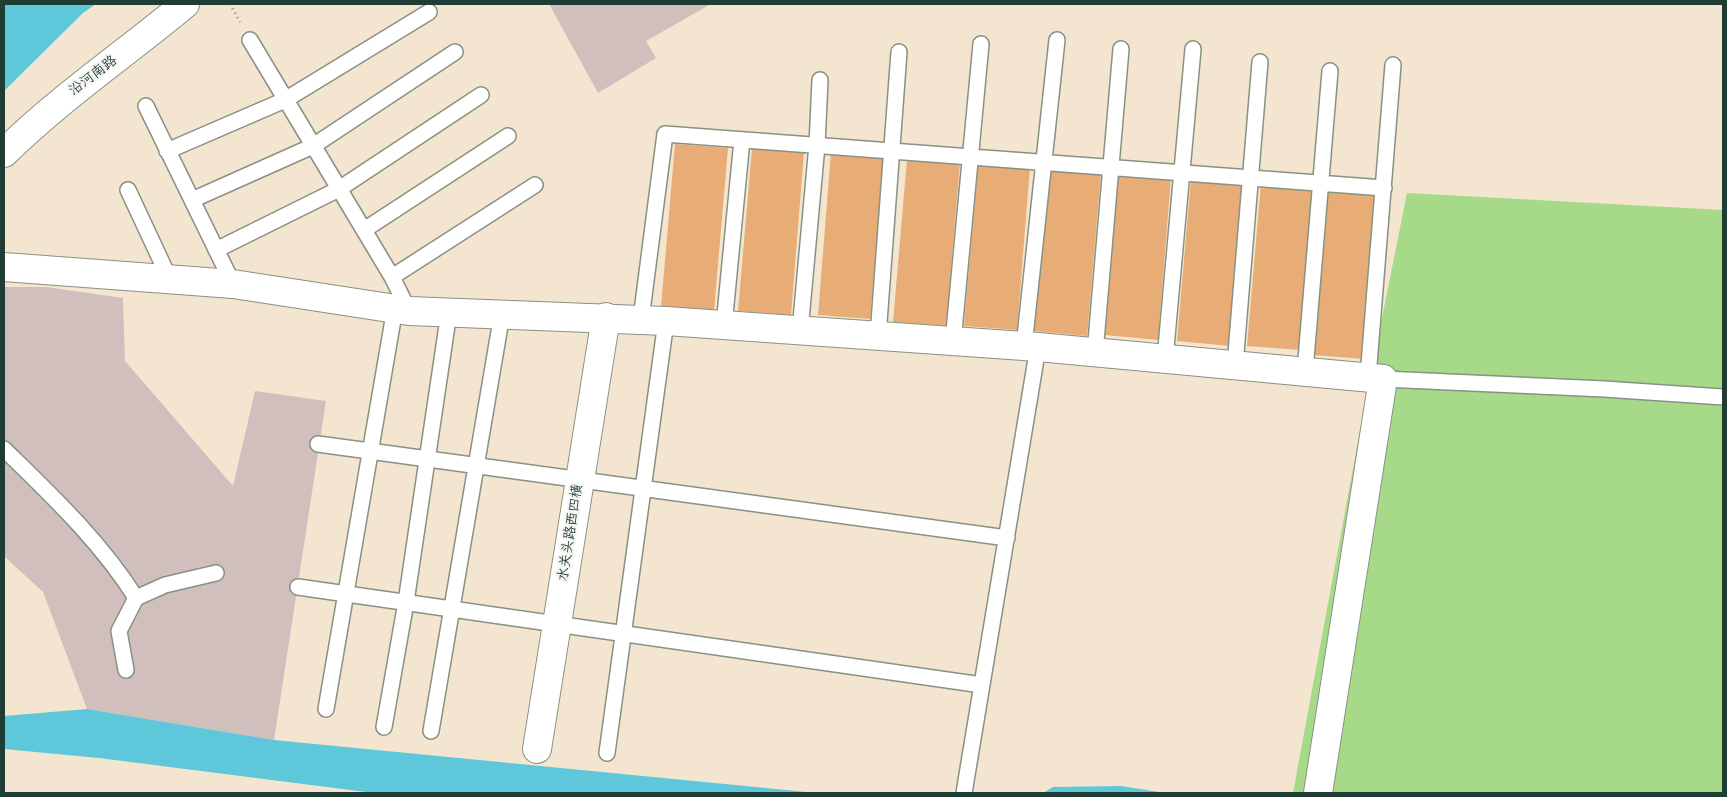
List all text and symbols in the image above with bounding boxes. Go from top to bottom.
street label: 沿河南路 [67,53,121,101]
street label: 水关头路西四横 [556,483,588,583]

